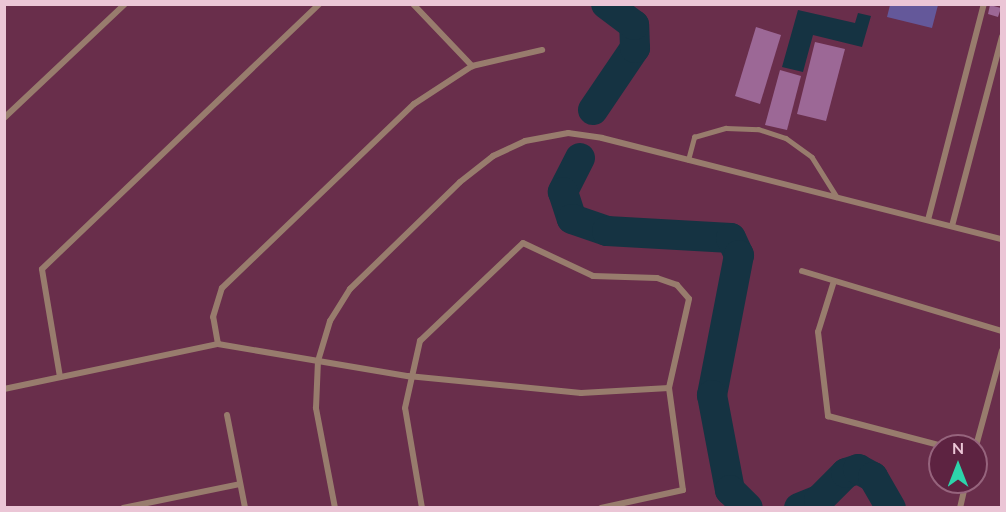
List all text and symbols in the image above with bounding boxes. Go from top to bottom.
north arrow [928,434,988,494]
text: N [952,438,964,458]

